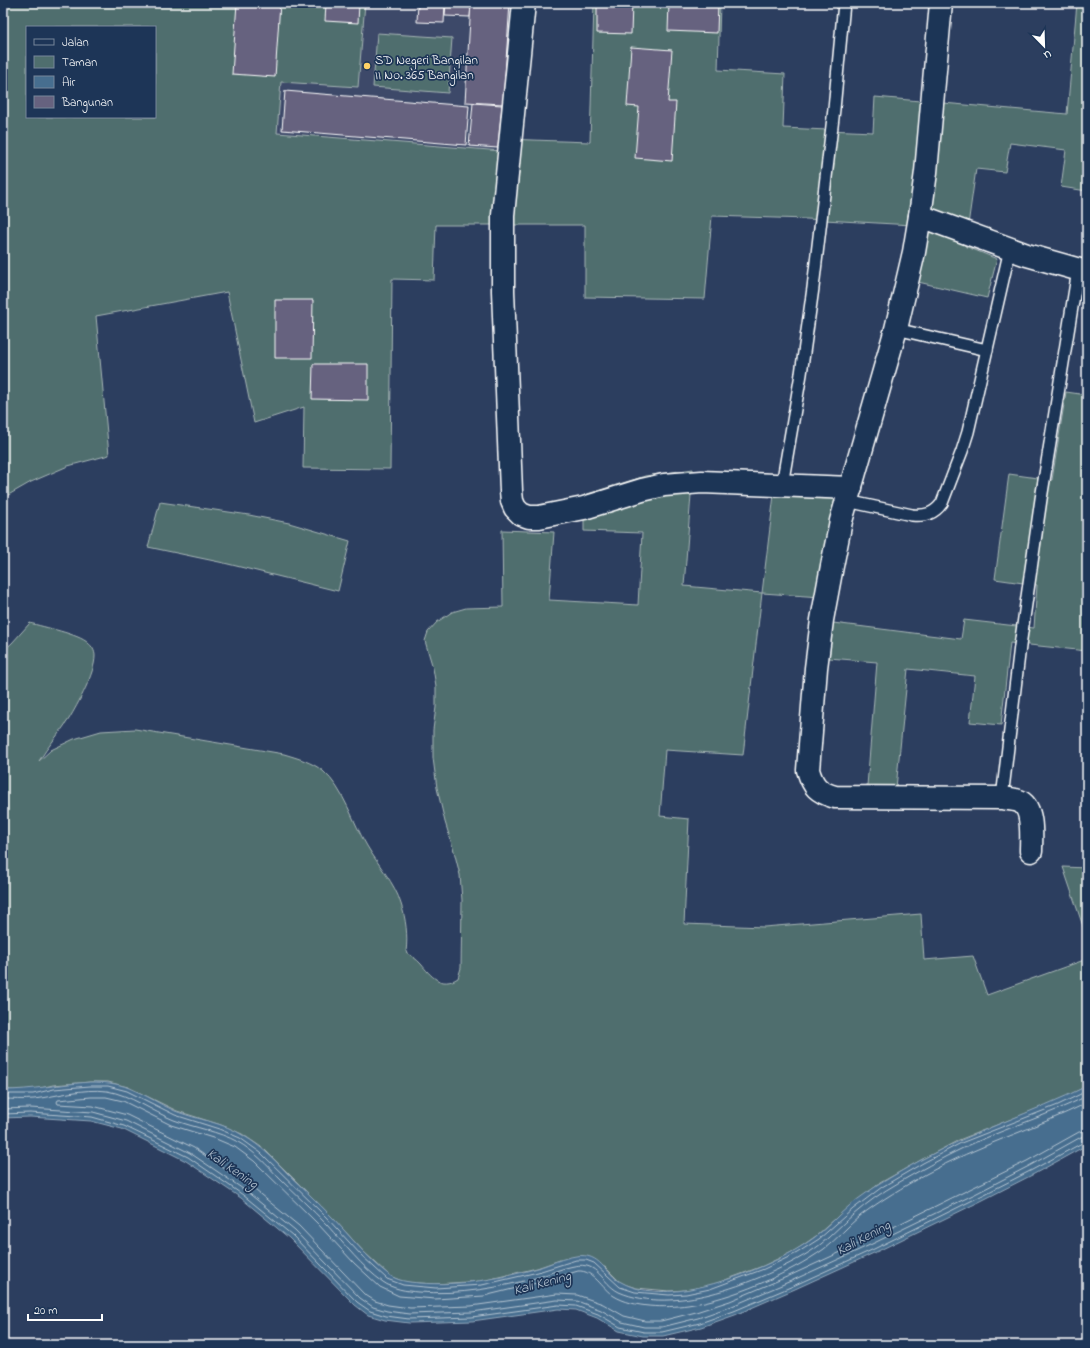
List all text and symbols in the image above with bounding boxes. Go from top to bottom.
legend [26,26,156,118]
north arrow [1024,26,1064,66]
text: Jalan [62,34,89,52]
text: U [1041,46,1054,63]
place label: SD Negeri Bangilan II No. 365 Bangilan [375,51,478,86]
text: Taman [62,54,97,72]
marker: SD Negeri Bangilan II No. 365 Bangilan [362,61,372,71]
text: Air [62,74,76,92]
text: Bangunan [61,94,113,113]
water label: Kali Kening [202,1144,263,1195]
water label: Kali Kening [833,1215,895,1261]
water label: Kali Kening [511,1266,574,1301]
scale bar [28,1296,102,1322]
text: 20 m [34,1302,57,1320]

